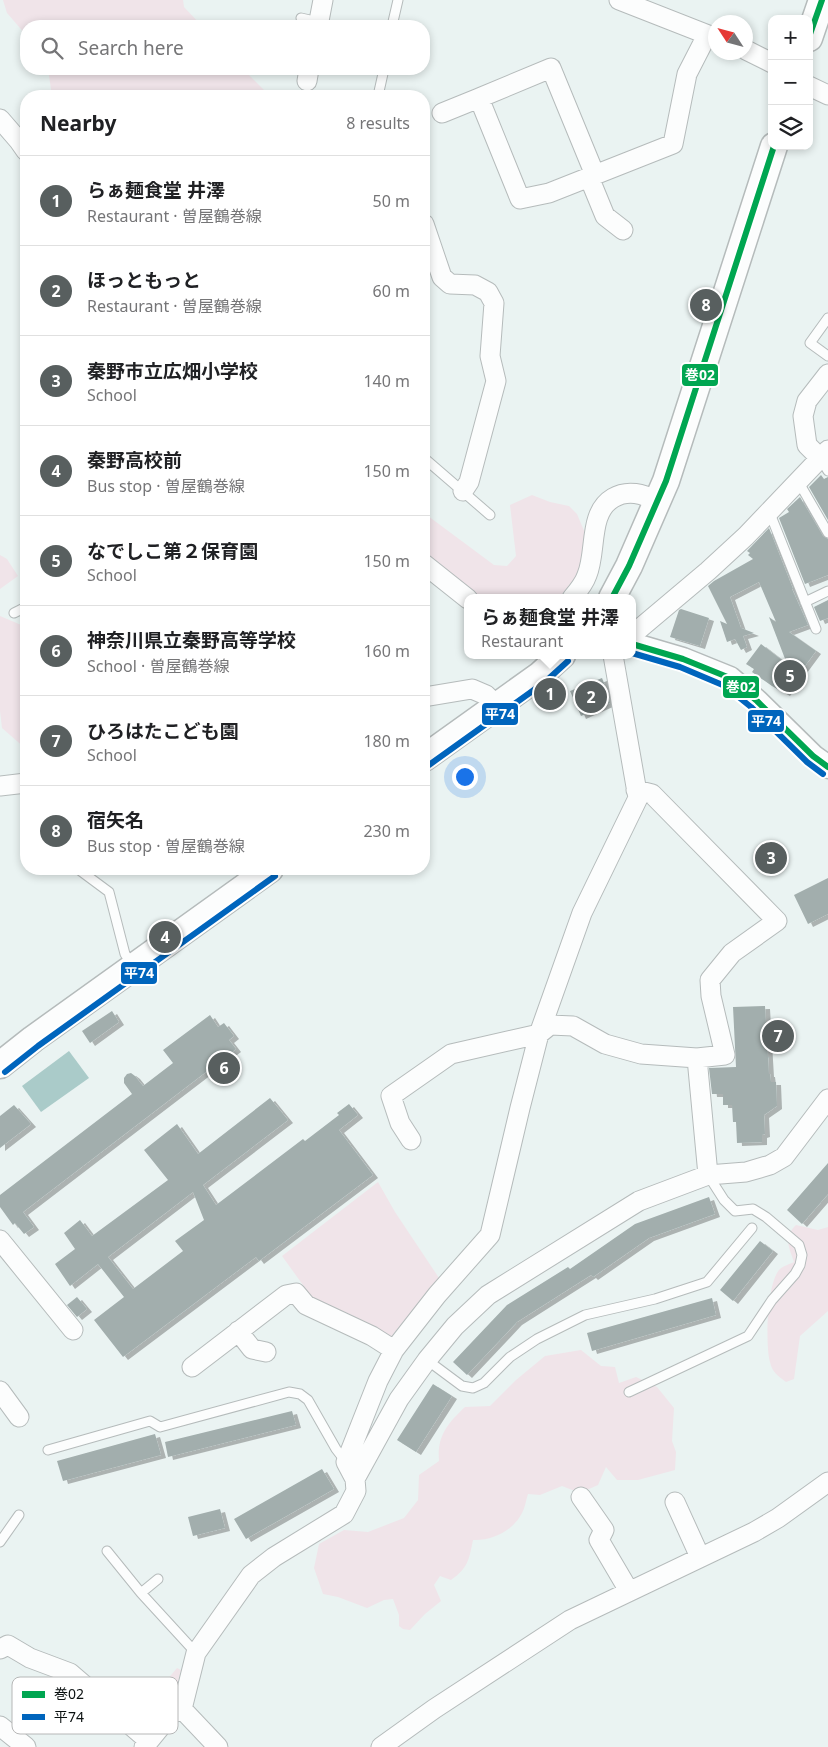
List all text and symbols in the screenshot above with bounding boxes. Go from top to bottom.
north arrow [708,15,753,60]
map controls [768,15,813,150]
button: + [768,15,813,60]
search box [20,20,430,75]
icon: search [38,34,66,62]
text: Search here [78,35,184,61]
button: − [768,60,813,105]
button: layers [768,105,813,150]
text: Nearby [40,109,116,137]
text: 8 results [346,112,410,134]
text: らぁ麺食堂 井澤 [87,177,225,203]
text: 1 [51,190,61,212]
text: 50 m [373,190,410,212]
text: Restaurant · 曽屋鶴巻線 [87,205,262,227]
text: ほっともっと [87,267,201,293]
text: 2 [51,280,61,302]
text: 60 m [373,280,410,302]
pin: 8 [690,286,722,324]
text: Restaurant · 曽屋鶴巻線 [87,295,262,317]
text: 秦野市立広畑小学校 [87,358,258,384]
line badge: 巻02 [681,363,719,387]
text: 巻02 [685,365,715,384]
text: 3 [51,370,61,392]
text: 140 m [363,370,410,392]
text: School [87,384,137,406]
text: 秦野高校前 [87,447,182,473]
text: 4 [51,460,61,482]
text: 150 m [363,460,410,482]
text: Bus stop · 曽屋鶴巻線 [87,475,245,497]
text: なでしこ第２保育園 [87,538,258,564]
text: 5 [51,550,61,572]
text: 150 m [363,550,410,572]
text: School [87,564,137,586]
popup [464,594,636,659]
text: らぁ麺食堂 井澤 [481,604,619,630]
text: 神奈川県立秦野高等学校 [87,627,296,653]
text: Restaurant [481,630,563,652]
text: 6 [51,640,61,662]
text: 160 m [363,640,410,662]
text: School · 曽屋鶴巻線 [87,655,229,677]
pin: 5 [774,657,806,695]
pin: 1 [534,675,566,713]
line badge: 巻02 [722,675,760,699]
text: 巻02 [726,677,756,696]
pin: 2 [575,678,607,716]
line badge: 平74 [481,702,519,726]
text: 平74 [485,704,515,723]
line badge: 平74 [747,709,785,733]
text: 平74 [751,711,781,730]
text: ひろはたこども園 [87,718,239,744]
text: 7 [51,730,61,752]
text: 180 m [363,730,410,752]
text: School [87,744,137,766]
your location [452,764,478,790]
text: 宿矢名 [87,807,144,833]
text: 8 [51,820,61,842]
text: 230 m [363,820,410,842]
text: Bus stop · 曽屋鶴巻線 [87,835,245,857]
pin: 3 [755,839,787,877]
pin: 4 [149,918,181,956]
line badge: 平74 [120,961,158,985]
text: 平74 [124,963,154,982]
pin: 7 [762,1017,794,1055]
pin: 6 [208,1049,240,1087]
legend [12,1677,178,1734]
text: 巻02 [54,1684,84,1703]
text: 平74 [54,1707,84,1726]

